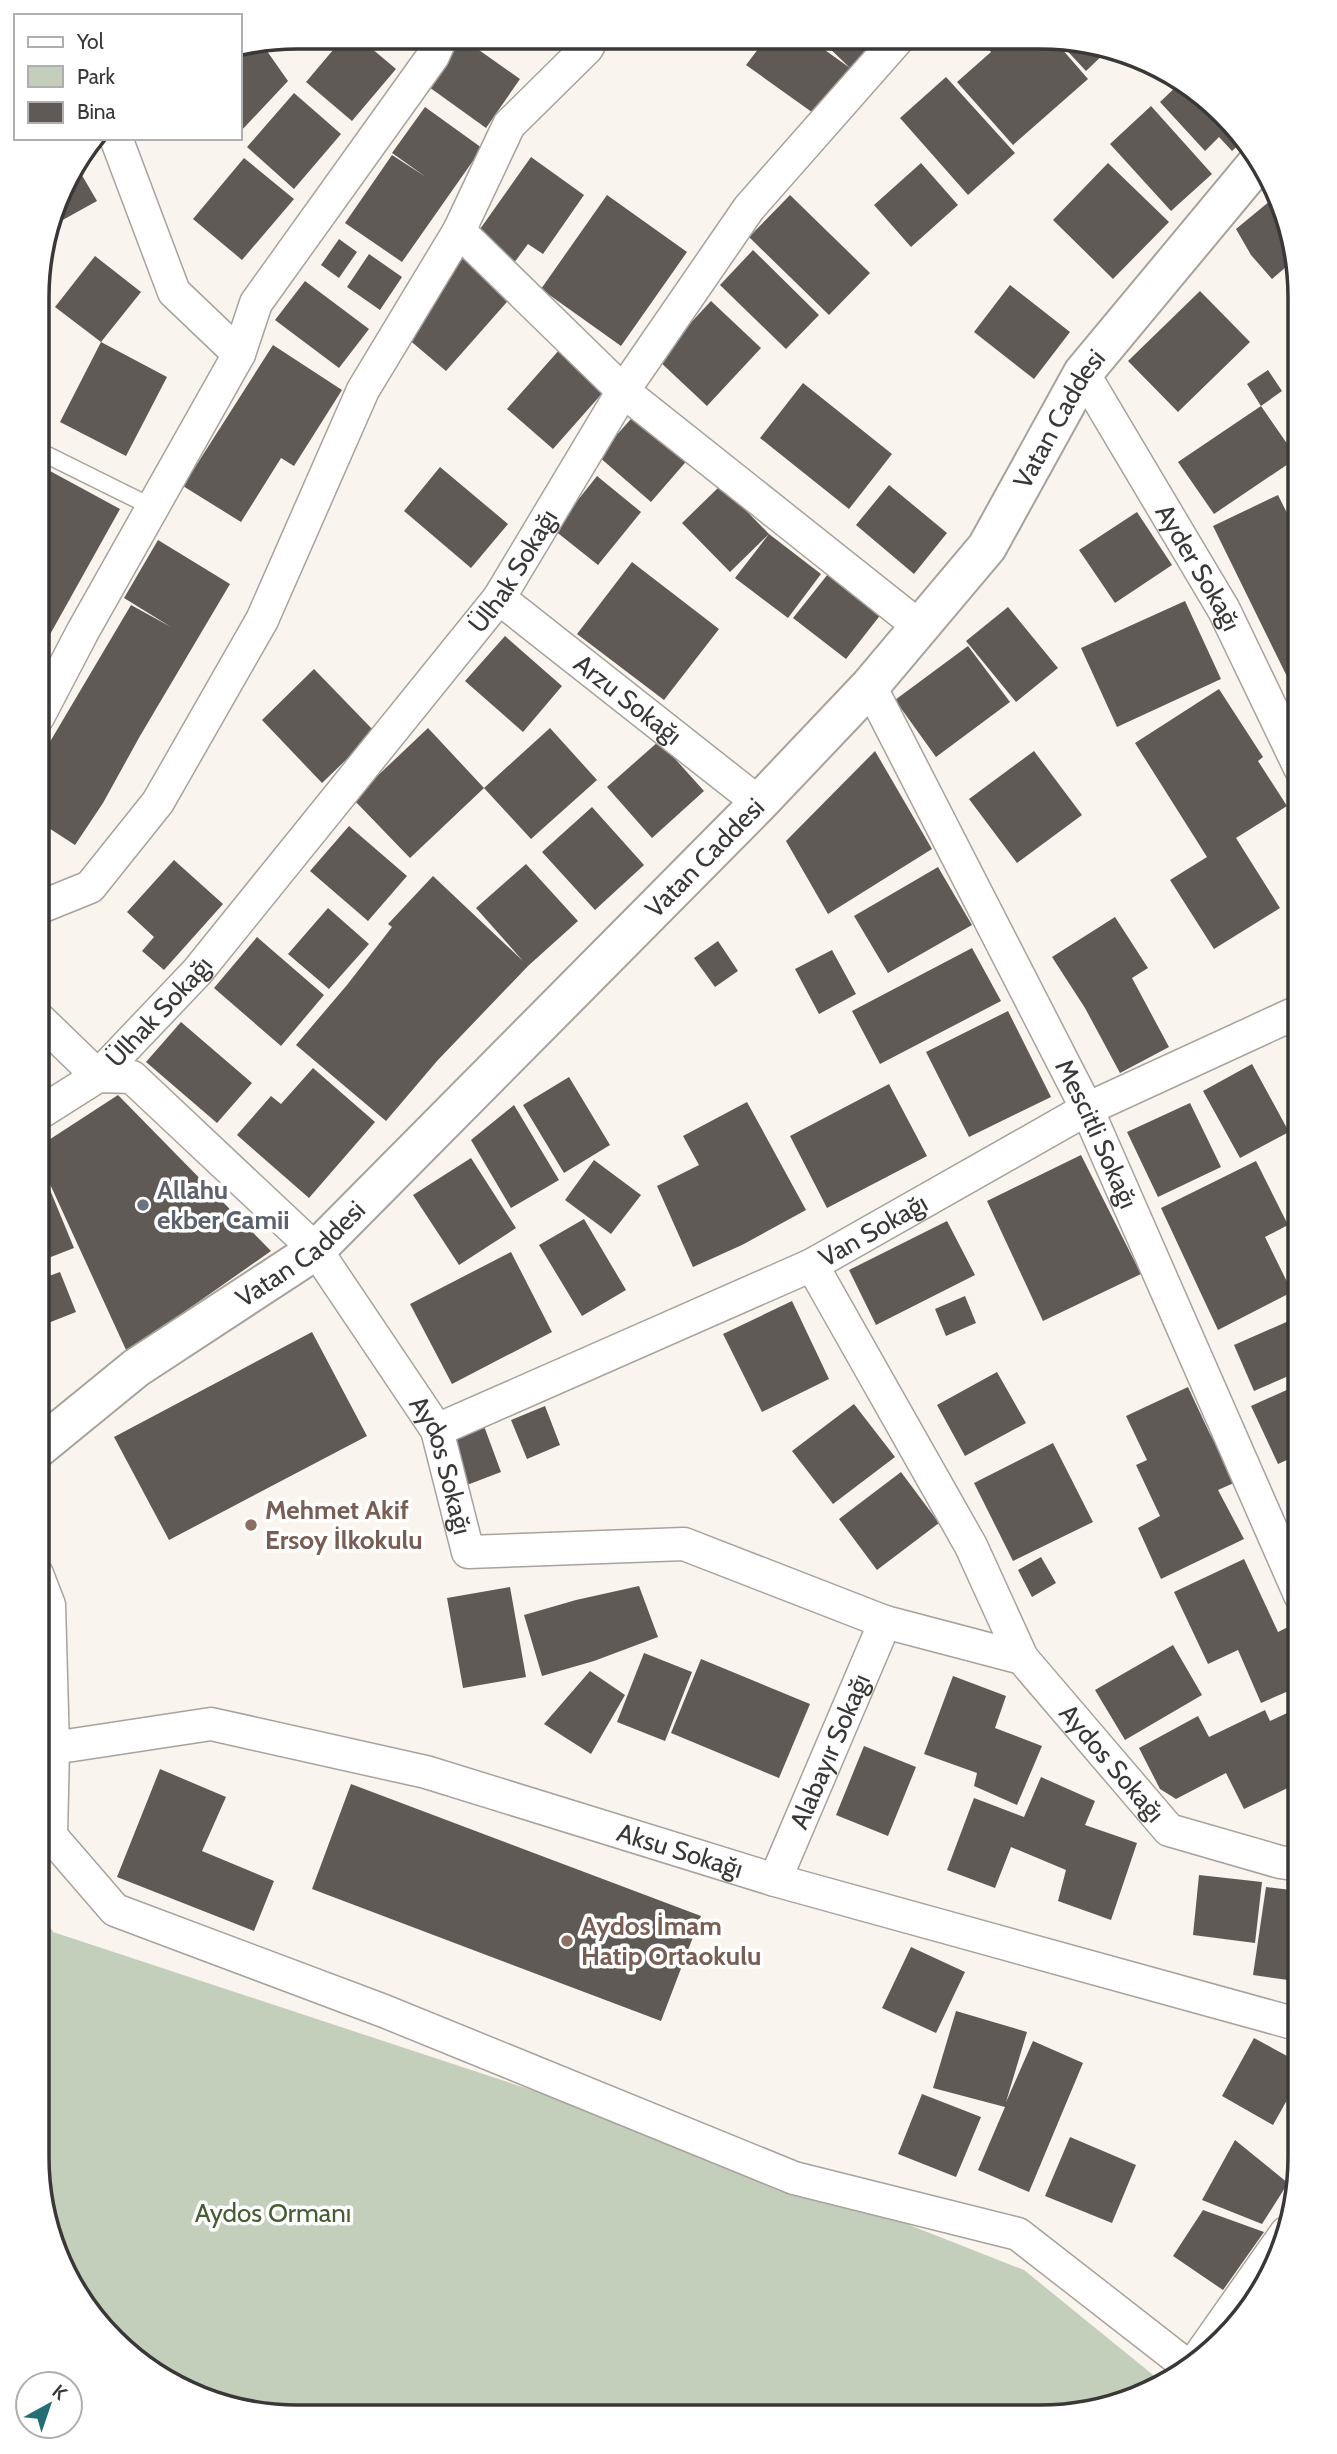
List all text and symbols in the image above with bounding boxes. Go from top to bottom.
legend [14,14,242,140]
text: Yol [76,29,104,54]
text: Park [77,64,115,89]
text: Bina [77,99,116,124]
street label: Vatan Caddesi [1006,343,1112,494]
street label: Ayder Sokağı [1149,498,1248,636]
street label: Ülhak Sokağı [461,503,564,639]
street label: Arzu Sokağı [568,647,688,752]
street label: Vatan Caddesi [639,791,771,924]
street label: Ülhak Sokağı [99,950,219,1074]
street label: Mescitli Sokağı [1048,1054,1145,1213]
place label: Allahu ekber Camii [157,1174,290,1236]
street label: Van Sokağı [813,1187,933,1274]
street label: Vatan Caddesi [230,1194,372,1314]
marker: Allahu ekber Camii [135,1197,151,1213]
street label: Aydos Sokağı [402,1389,479,1538]
place label: Mehmet Akif Ersoy İlkokulu [265,1494,423,1556]
marker: Mehmet Akif Ersoy İlkokulu [243,1517,259,1533]
street label: Alabayır Sokağı [783,1669,877,1834]
street label: Aydos Sokağı [1052,1697,1171,1829]
street label: Aksu Sokağı [613,1816,747,1885]
place label: Aydos İmam Hatip Ortaokulu [581,1910,761,1972]
marker: Aydos İmam Hatip Ortaokulu [559,1933,575,1949]
park label: Aydos Ormanı [195,2197,351,2229]
north arrow [14,2370,84,2440]
text: K [48,2380,72,2405]

